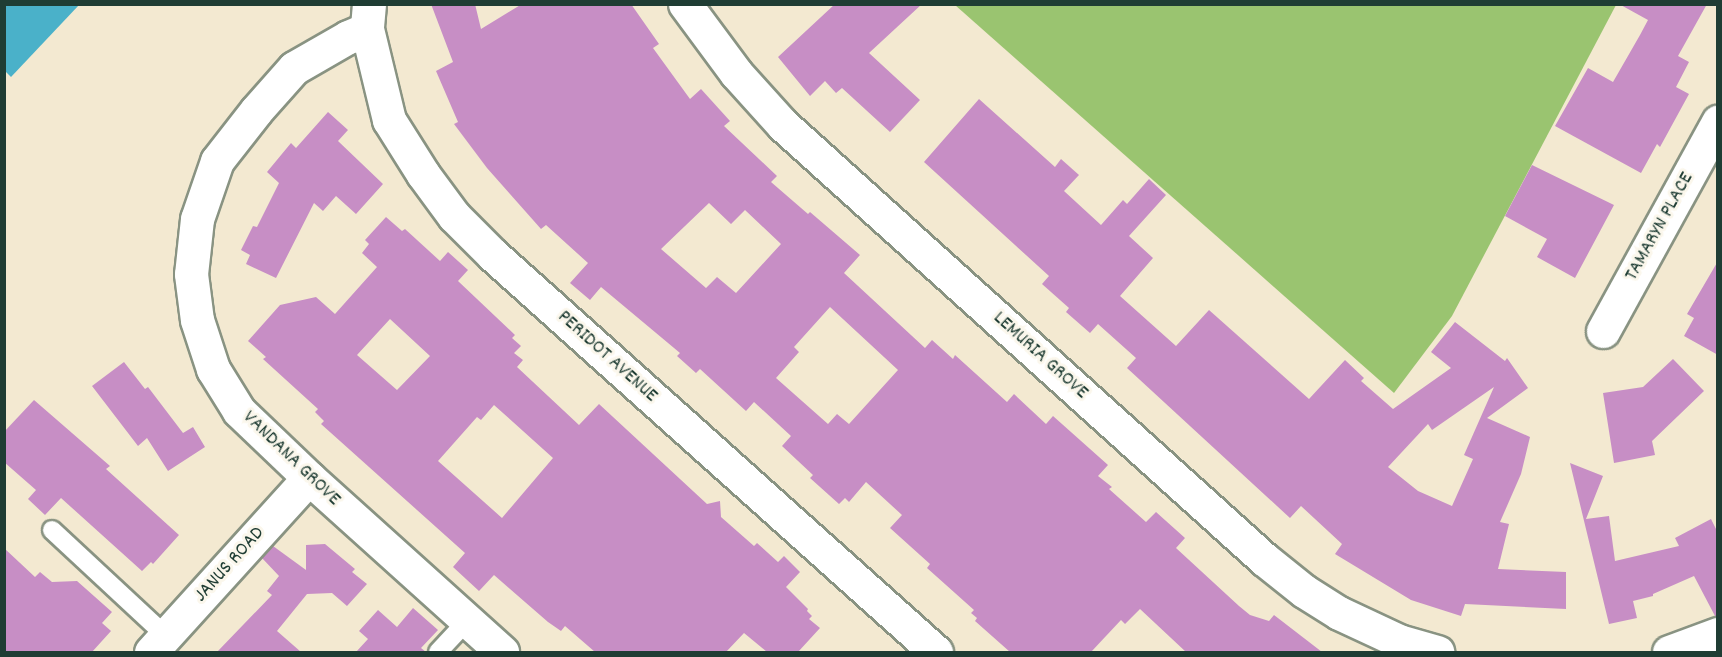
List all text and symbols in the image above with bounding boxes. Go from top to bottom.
street label: TAMARYN PLACE [1620,169,1700,285]
street label: PERIDOT AVENUE [552,306,662,408]
street label: LEMURIA GROVE [987,307,1093,405]
street label: VANDANA GROVE [237,406,345,512]
street label: JANUS ROAD [190,522,270,608]

